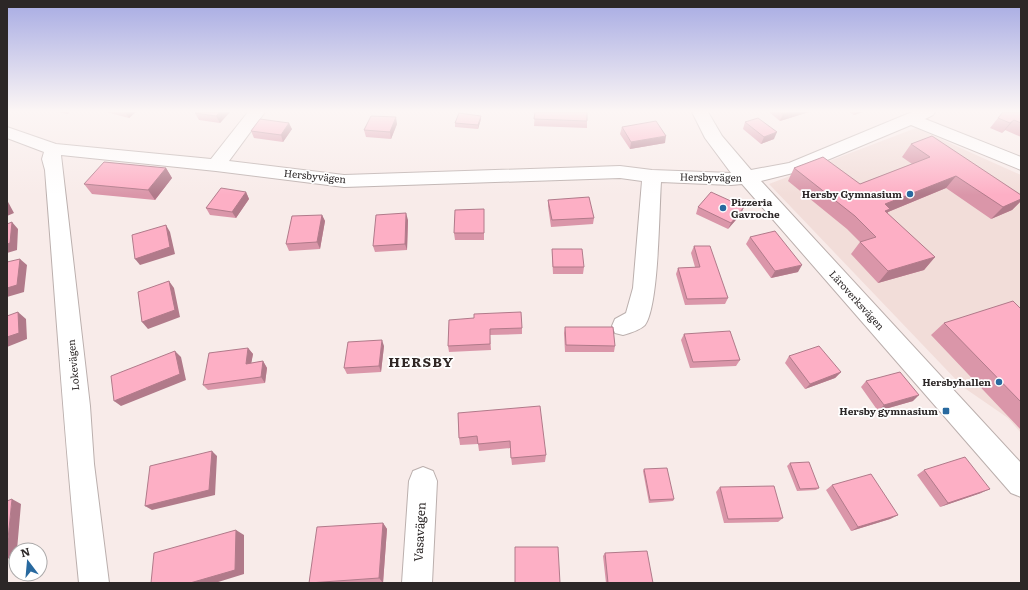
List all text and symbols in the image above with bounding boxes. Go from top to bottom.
street label: Hersbyvägen [283,165,347,186]
street label: Hersbyvägen [680,168,743,185]
place label: Hersby Gymnasium [802,186,902,201]
marker: Hersby Gymnasium [905,189,915,199]
place label: Pizzeria Gavroche [731,194,780,221]
marker: Pizzeria Gavroche [718,203,728,213]
street label: Läroverksvägen [826,266,889,333]
street label: Lokevägen [63,338,82,391]
district label: HERSBY [388,351,454,371]
place label: Hersbyhallen [922,374,991,389]
marker: Hersbyhallen [994,377,1004,387]
place label: Hersby gymnasium [839,403,938,418]
marker: Hersby gymnasium [941,406,951,416]
street label: Vasavägen [408,502,430,562]
north arrow [8,542,48,582]
text: N [18,542,32,560]

